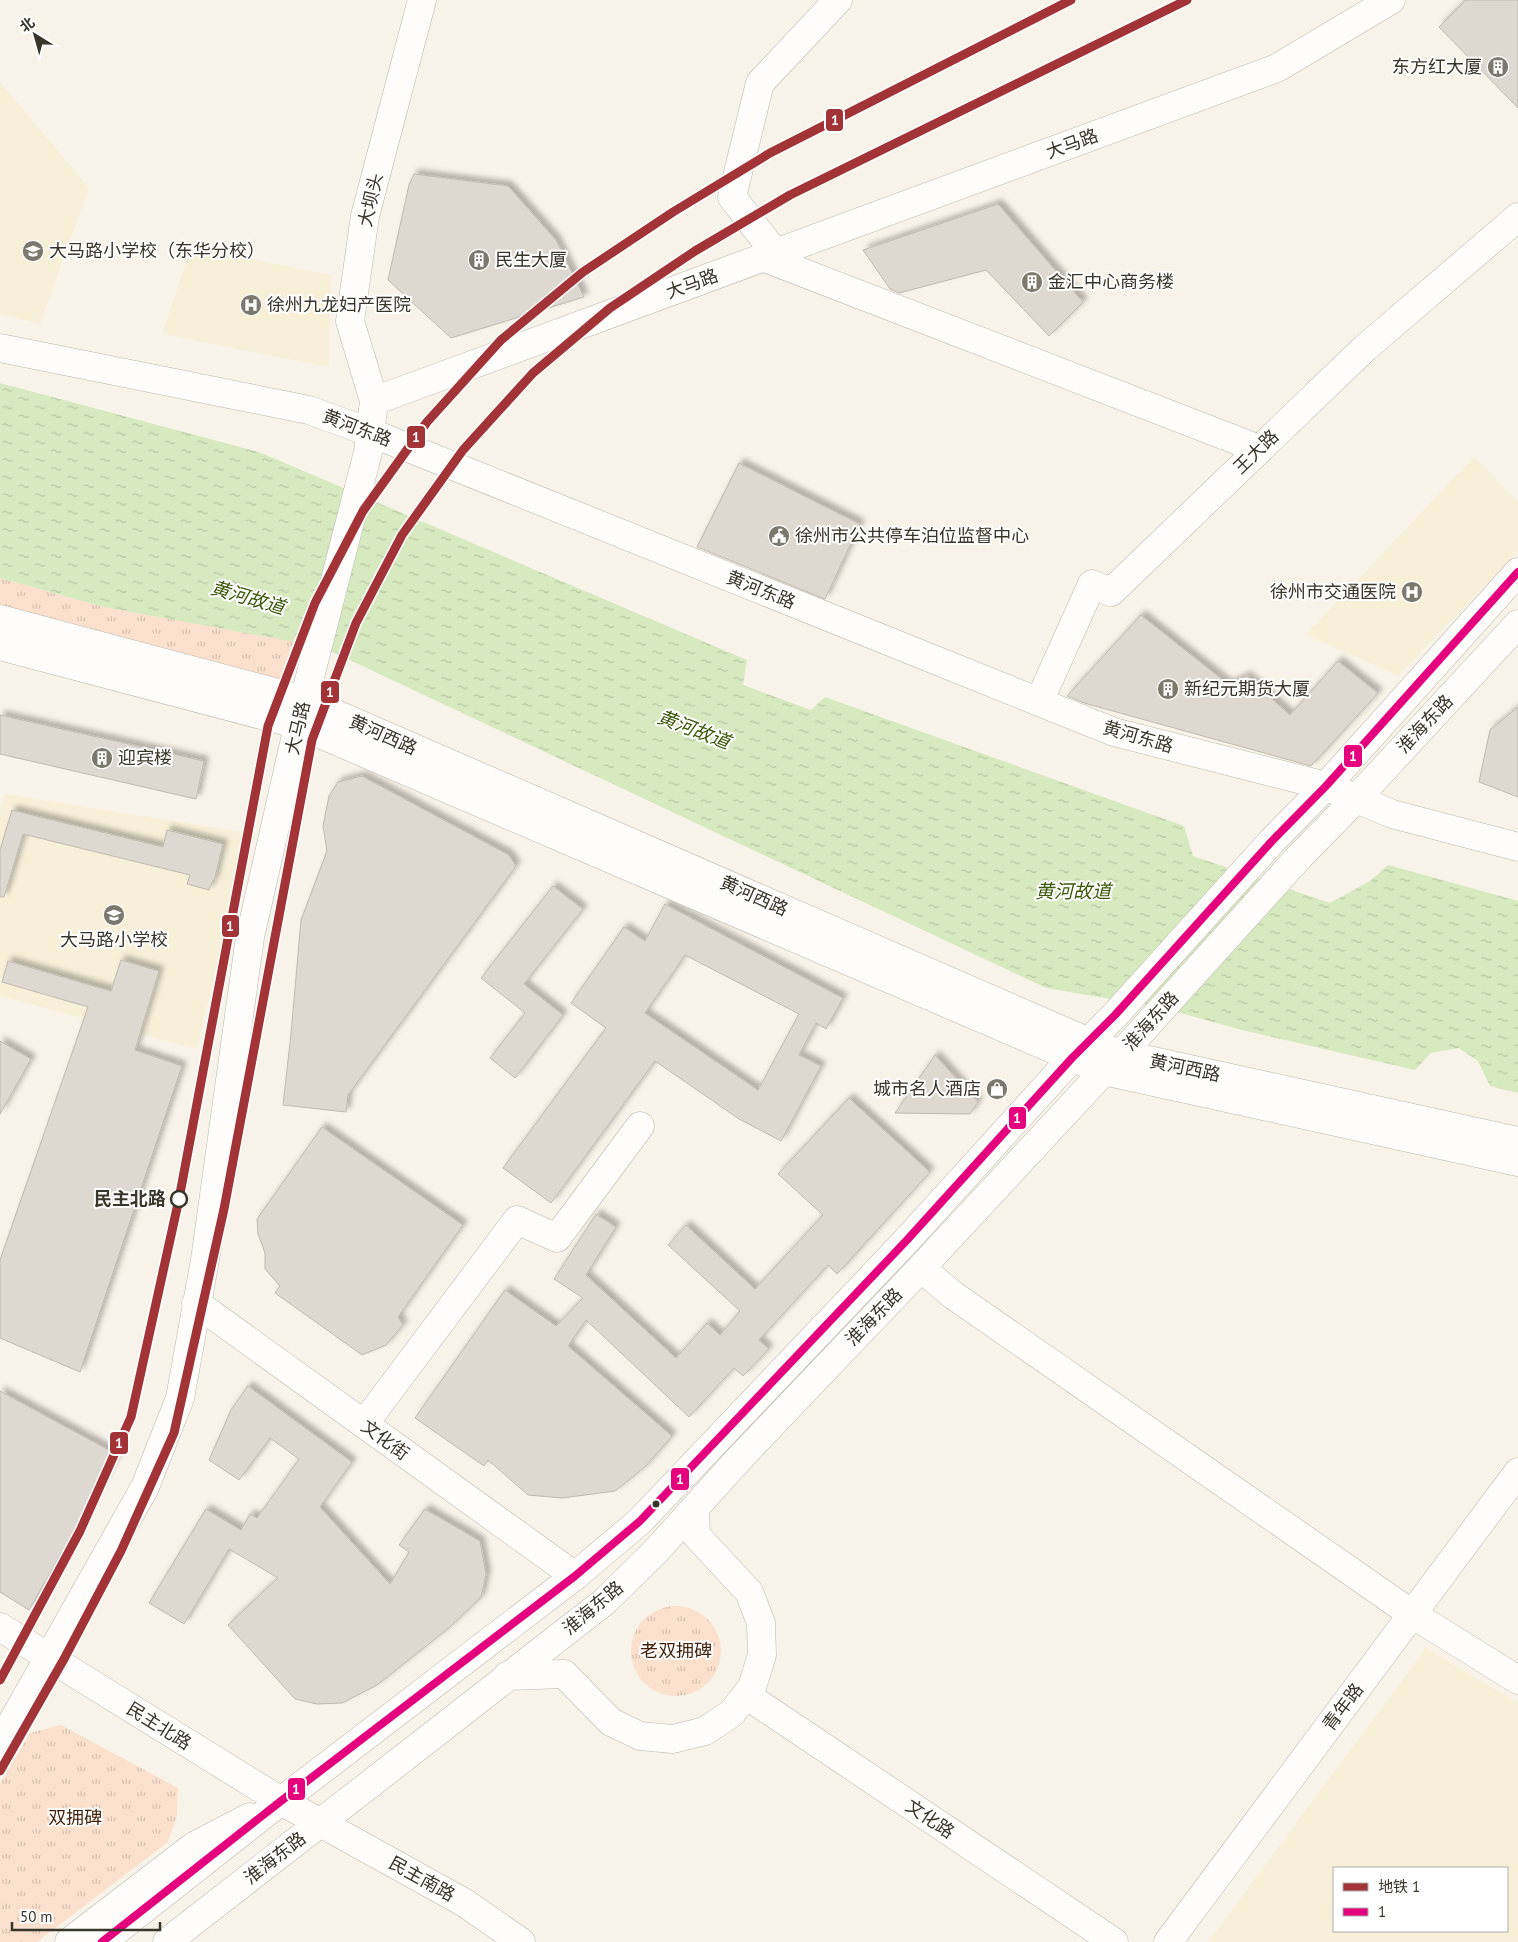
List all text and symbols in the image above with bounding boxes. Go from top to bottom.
north arrow [10,10,60,60]
text: 北 [16,13,38,36]
place label: 东方红大厦 [1392,55,1482,78]
building icon: 东方红大厦 [1486,55,1510,79]
line badge: 1 [825,108,844,132]
text: 1 [831,111,839,129]
street label: 大马路 [1043,123,1101,164]
street label: 大坝头 [353,171,388,229]
school or university icon: 大马路小学校（东华分校） [21,239,45,263]
place label: 大马路小学校（东华分校） [49,239,265,262]
building icon: 民生大厦 [467,248,491,272]
place label: 民生大厦 [495,248,567,271]
street label: 大马路 [663,263,721,304]
building icon: 金汇中心商务楼 [1020,270,1044,294]
place label: 金汇中心商务楼 [1048,270,1174,293]
hospital icon: 徐州九龙妇产医院 [239,293,263,317]
place label: 徐州九龙妇产医院 [267,293,411,316]
street label: 黄河东路 [319,404,395,451]
line badge: 1 [406,425,426,449]
street label: 王大路 [1228,425,1283,479]
text: 1 [412,428,420,446]
public building icon: 徐州市公共停车泊位监督中心 [767,524,791,548]
place label: 徐州市公共停车泊位监督中心 [795,524,1029,547]
street label: 黄河东路 [724,565,799,614]
water label: 黄河故道 [208,575,291,620]
place label: 徐州市交通医院 [1270,580,1396,603]
hospital icon: 徐州市交通医院 [1400,580,1424,604]
building icon: 新纪元期货大厦 [1156,677,1180,701]
place label: 新纪元期货大厦 [1184,677,1310,700]
line badge: 1 [320,680,340,704]
text: 1 [326,683,334,701]
street label: 淮海东路 [1392,689,1458,758]
street label: 大马路 [280,699,315,757]
water label: 黄河故道 [654,704,737,755]
street label: 黄河西路 [346,709,421,760]
street label: 黄河东路 [1100,716,1176,757]
line badge: 1 [1343,744,1363,768]
building icon: 迎宾楼 [90,746,114,770]
place label: 迎宾楼 [118,746,172,769]
text: 1 [1349,747,1357,765]
street label: 黄河西路 [717,870,792,921]
water label: 黄河故道 [1035,879,1114,903]
school or university icon: 大马路小学校 [102,903,126,927]
line badge: 1 [221,914,240,938]
text: 1 [226,917,234,935]
place label: 大马路小学校 [60,928,168,951]
street label: 淮海东路 [1118,986,1183,1055]
street label: 黄河西路 [1147,1049,1223,1086]
place label: 城市名人酒店 [873,1077,981,1100]
shop icon: 城市名人酒店 [985,1077,1009,1101]
line badge: 1 [1008,1106,1027,1130]
text: 1 [1013,1109,1021,1127]
place label: 民主北路 [94,1187,166,1210]
marker: 民主北路 [170,1190,188,1208]
street label: 淮海东路 [840,1283,907,1351]
street label: 文化街 [357,1414,414,1465]
line badge: 1 [109,1431,129,1455]
text: 1 [115,1434,123,1452]
line badge: 1 [670,1467,690,1491]
text: 1 [676,1470,684,1488]
unlabelled marker [651,1499,661,1509]
street label: 淮海东路 [558,1576,628,1640]
park label: 老双拥碑 [640,1639,712,1662]
street label: 青年路 [1317,1678,1368,1735]
street label: 民主北路 [123,1697,196,1754]
line badge: 1 [287,1777,306,1801]
text: 1 [292,1780,300,1798]
street label: 文化路 [901,1794,959,1843]
park label: 双拥碑 [48,1806,102,1829]
street label: 淮海东路 [239,1826,310,1889]
street label: 民主南路 [385,1851,459,1906]
legend [1333,1867,1508,1932]
text: 地铁 1 [1378,1877,1420,1896]
scale bar [12,1900,160,1932]
text: 1 [1378,1902,1386,1921]
text: 50 m [20,1907,53,1926]

